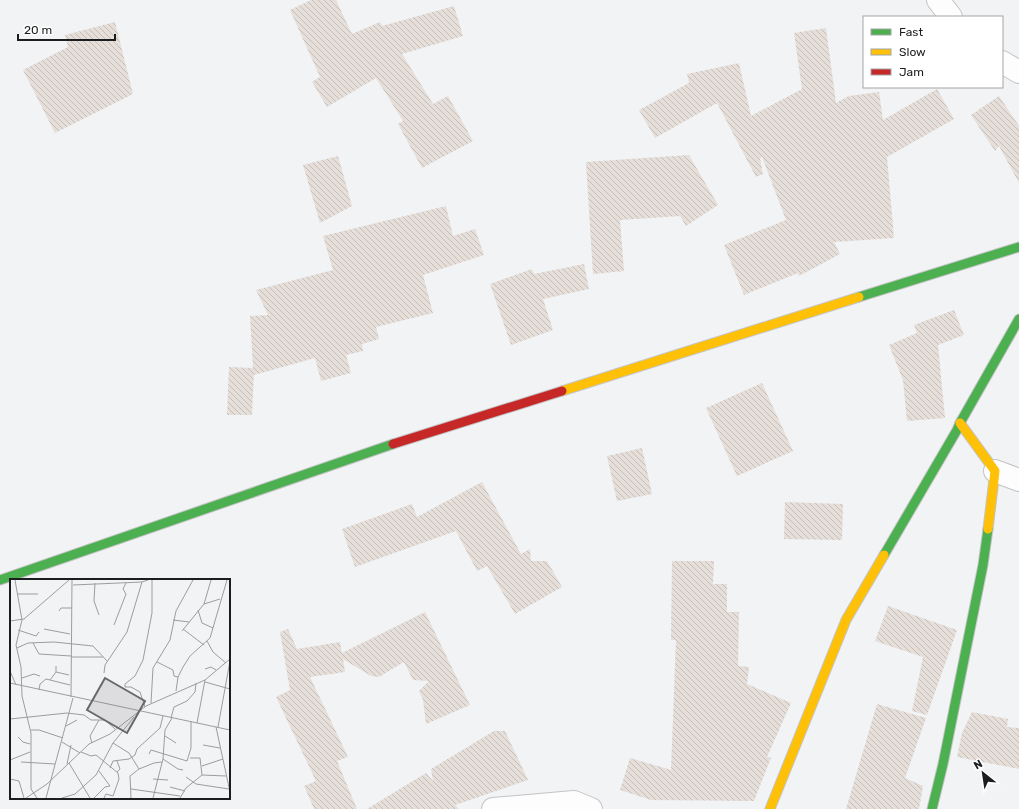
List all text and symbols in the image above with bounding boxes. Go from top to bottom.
scale bar [18,16,115,42]
legend [863,16,1003,88]
text: 20 m [24,23,52,37]
text: Fast [899,25,923,39]
text: Slow [899,45,926,59]
text: Jam [899,65,924,79]
inset map [10,579,230,799]
north arrow [963,753,1003,793]
text: N [972,757,985,772]

